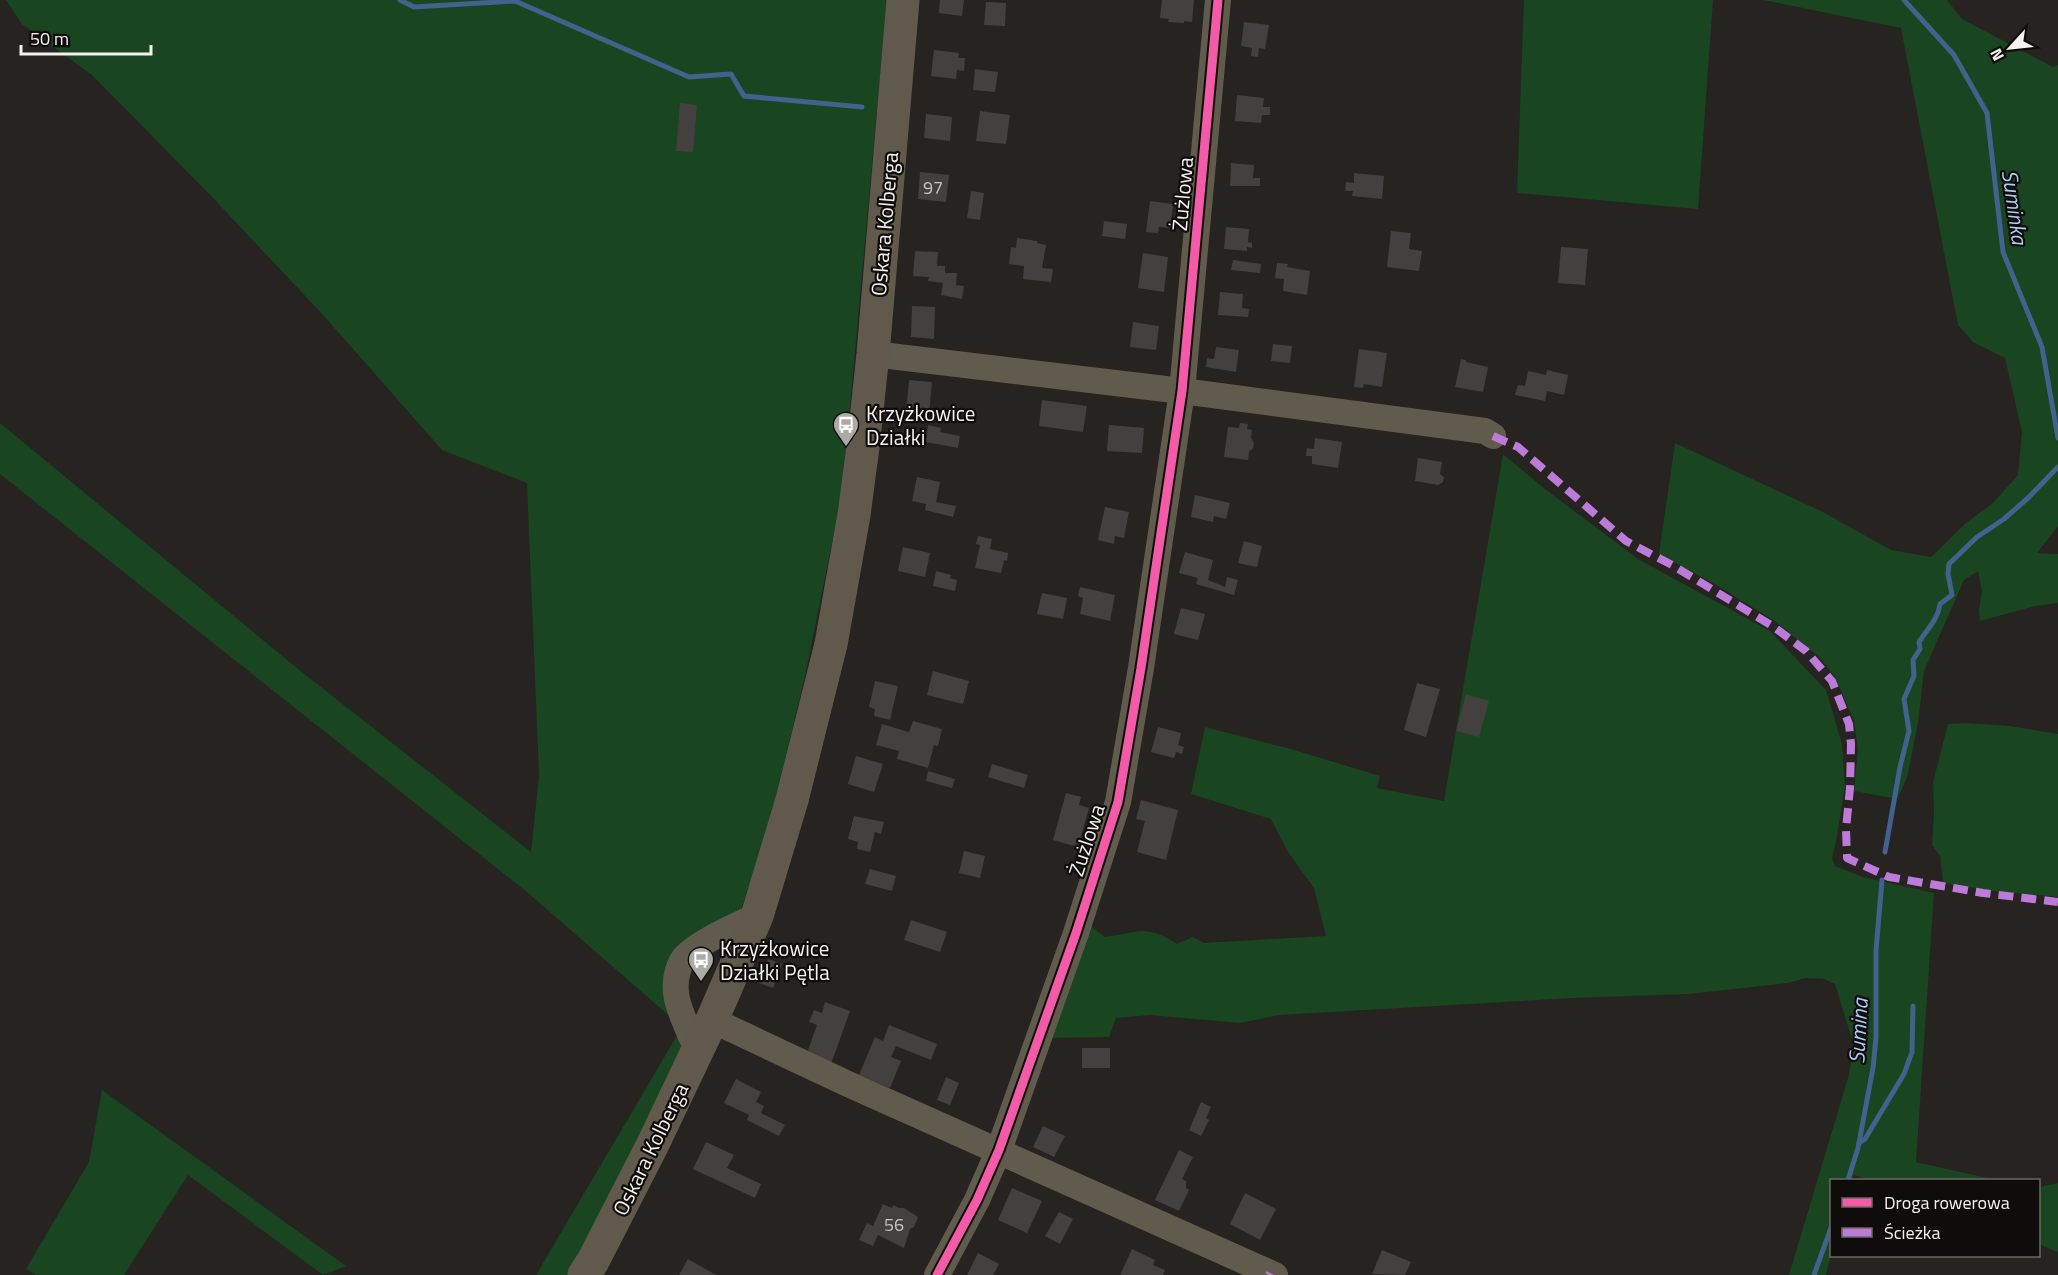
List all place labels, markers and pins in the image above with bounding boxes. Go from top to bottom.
place label: Krzyżkowice Działki [866,397,975,453]
bus stop icon: Krzyżkowice Działki [831,410,861,448]
place label: Krzyżkowice Działki Pętla [720,932,830,988]
bus stop icon: Krzyżkowice Działki Pętla [686,945,716,983]

